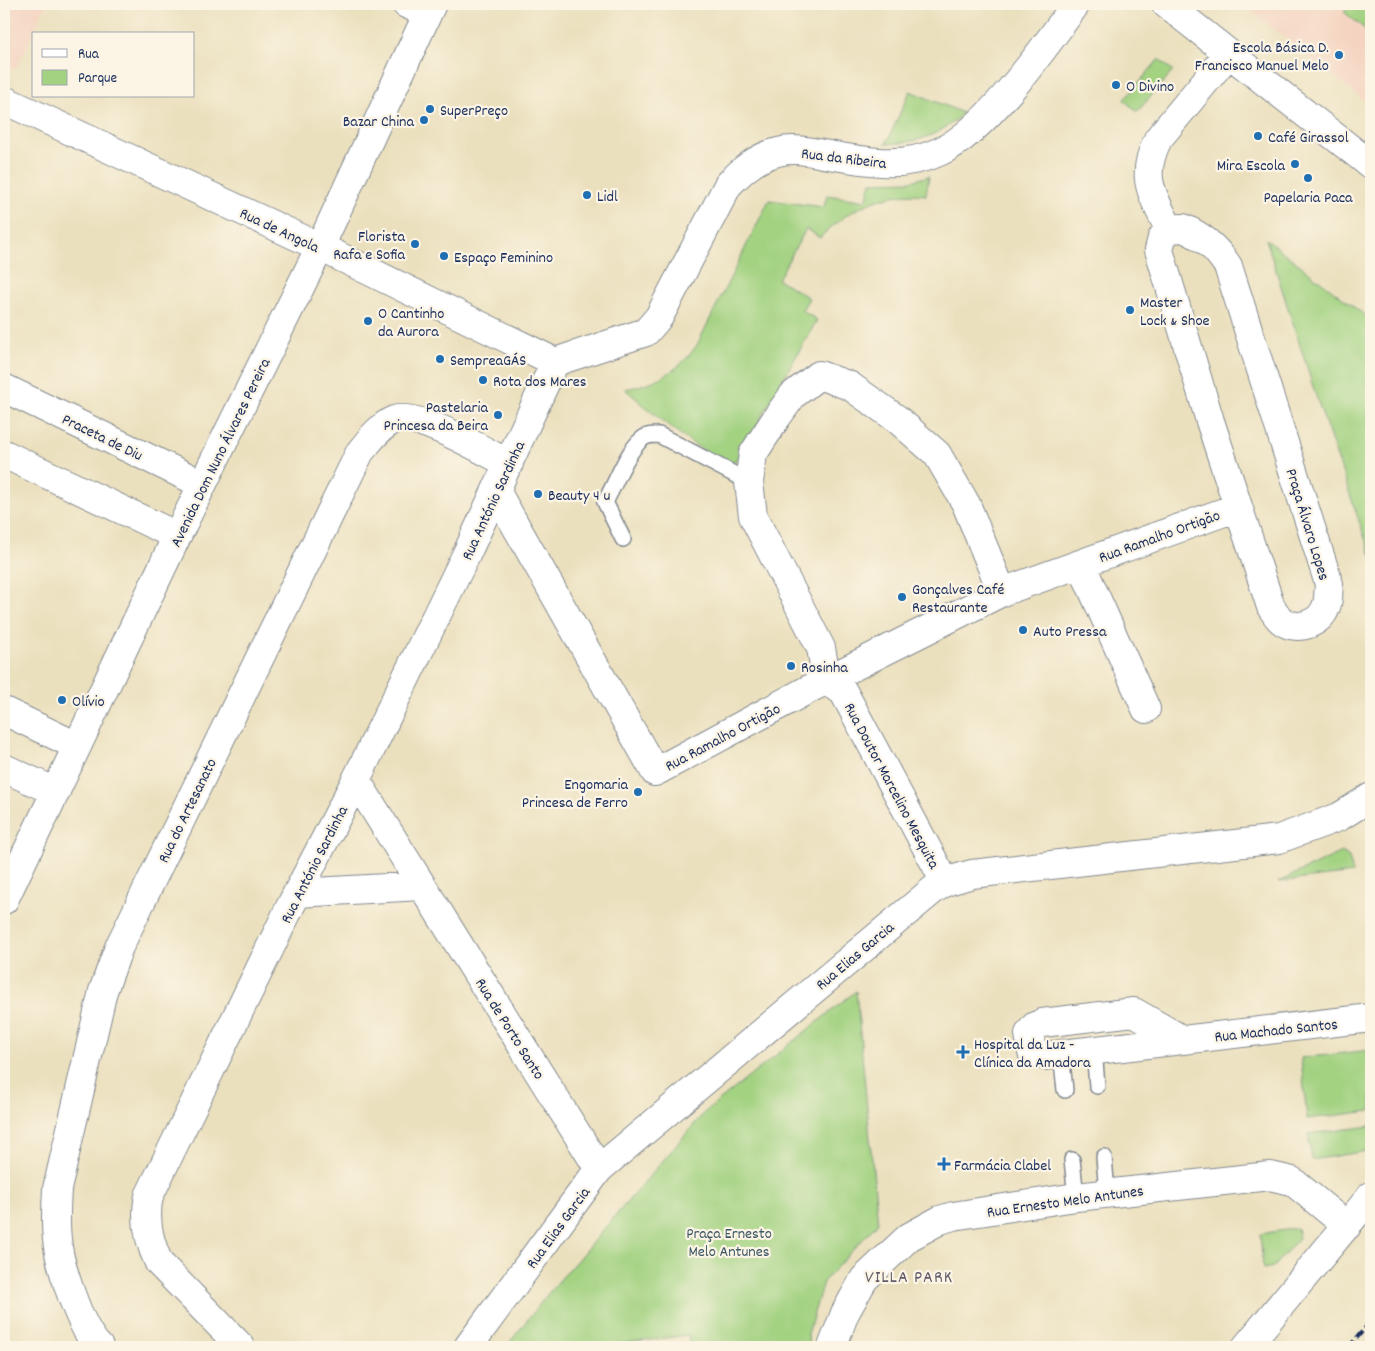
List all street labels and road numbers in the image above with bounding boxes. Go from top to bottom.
street label: Rua da Ribeira [800,143,888,176]
street label: Rua de Angola [235,203,323,260]
street label: Avenida Dom Nuno Álvares Pereira [165,354,277,551]
street label: Praceta de Diu [58,409,146,468]
street label: Rua António Sardinha [457,437,532,564]
street label: Praça Álvaro Lopes [1279,466,1335,584]
street label: Rua Ramalho Ortigão [1096,505,1224,570]
street label: Rua Ramalho Ortigão [661,698,785,778]
street label: Rua Doutor Marcelino Mesquita [837,699,945,874]
street label: Rua do Artesanato [153,755,224,867]
street label: Rua António Sardinha [276,802,355,928]
street label: Rua Elias Garcia [811,917,900,997]
street label: Rua de Porto Santo [468,974,549,1085]
street label: Rua Machado Santos [1213,1014,1339,1049]
street label: Rua Ernesto Melo Antunes [986,1180,1145,1225]
street label: Rua Elias Garcia [521,1182,597,1274]

